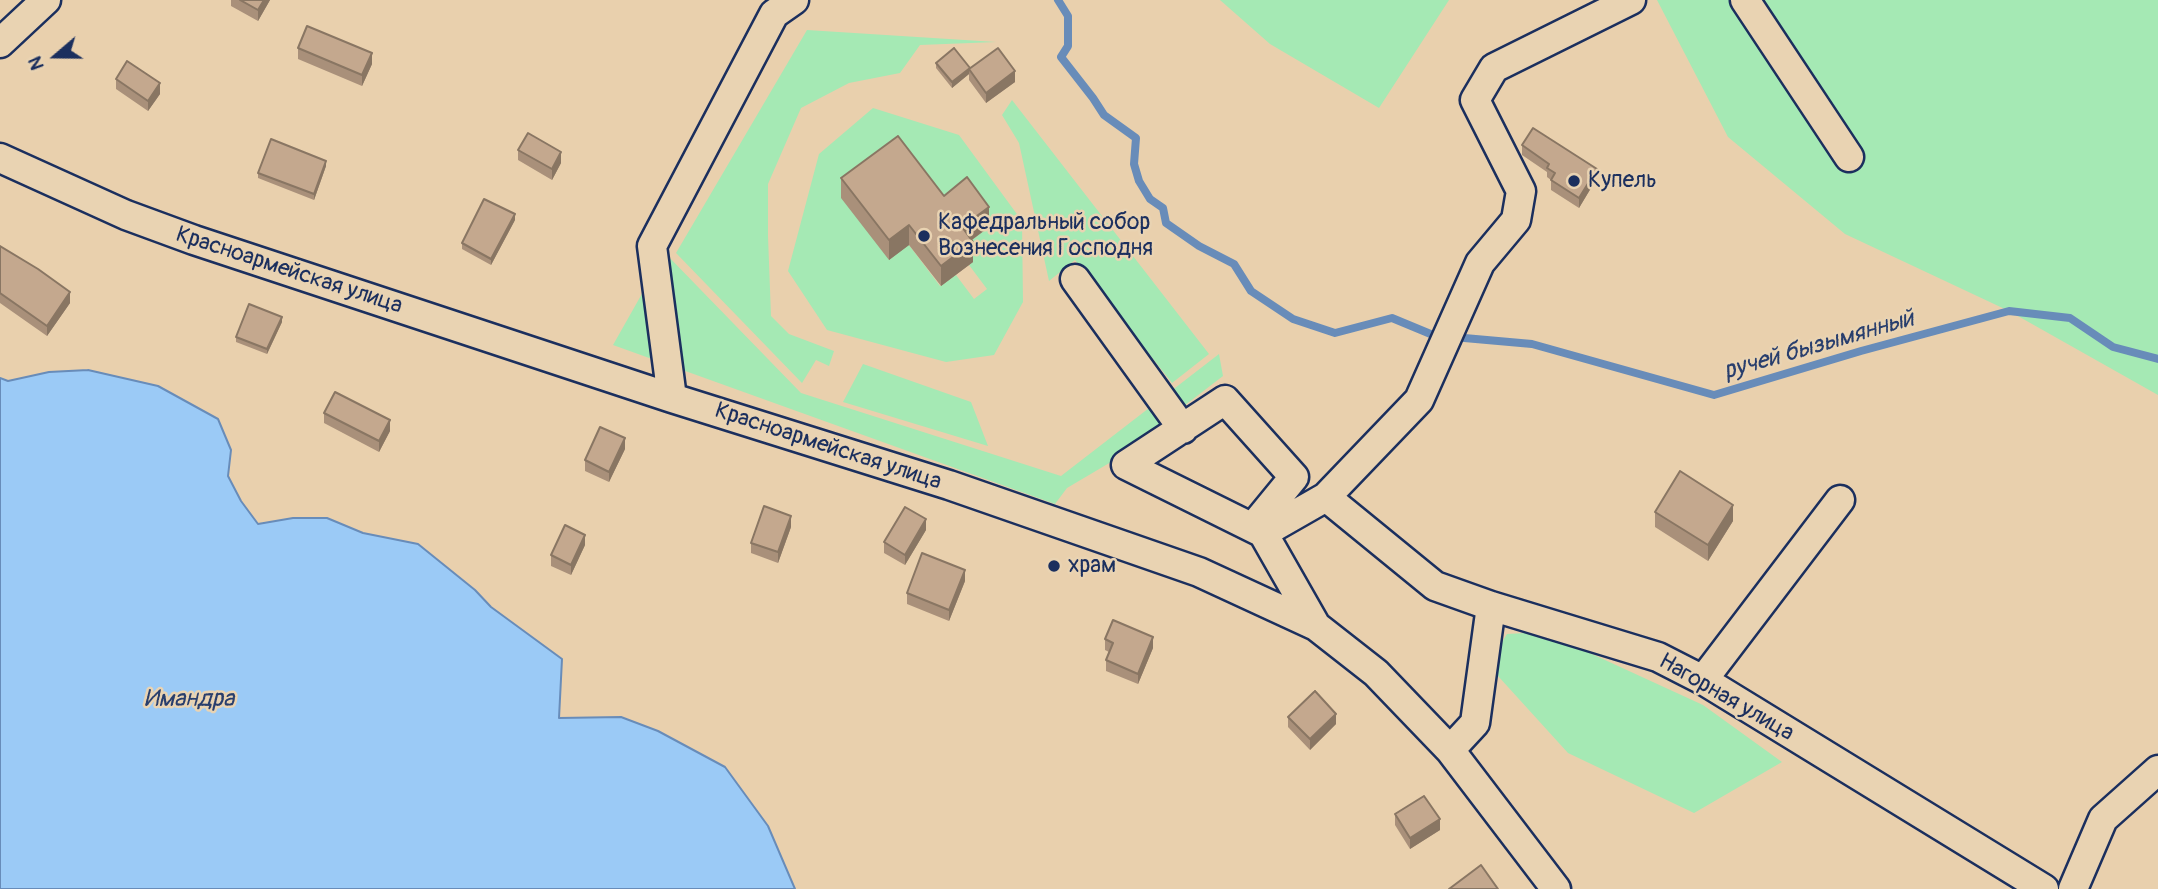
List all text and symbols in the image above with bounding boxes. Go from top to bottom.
north arrow [21,21,91,91]
text: N [23,53,50,73]
place label: Купель [1588,167,1657,195]
marker: Купель [1566,173,1582,189]
place label: Кафедральный собор Вознесения Господня [938,209,1153,263]
street label: Красноармейская улица [172,221,406,321]
marker: Кафедральный собор Вознесения Господня [916,228,932,244]
water label: ручей бызымянный [1721,305,1917,387]
street label: Красноармейская улица [711,397,945,497]
place label: храм [1068,552,1116,580]
marker: храм [1046,558,1062,574]
street label: Нагорная улица [1653,648,1799,748]
water label: Имандра [144,686,234,714]

